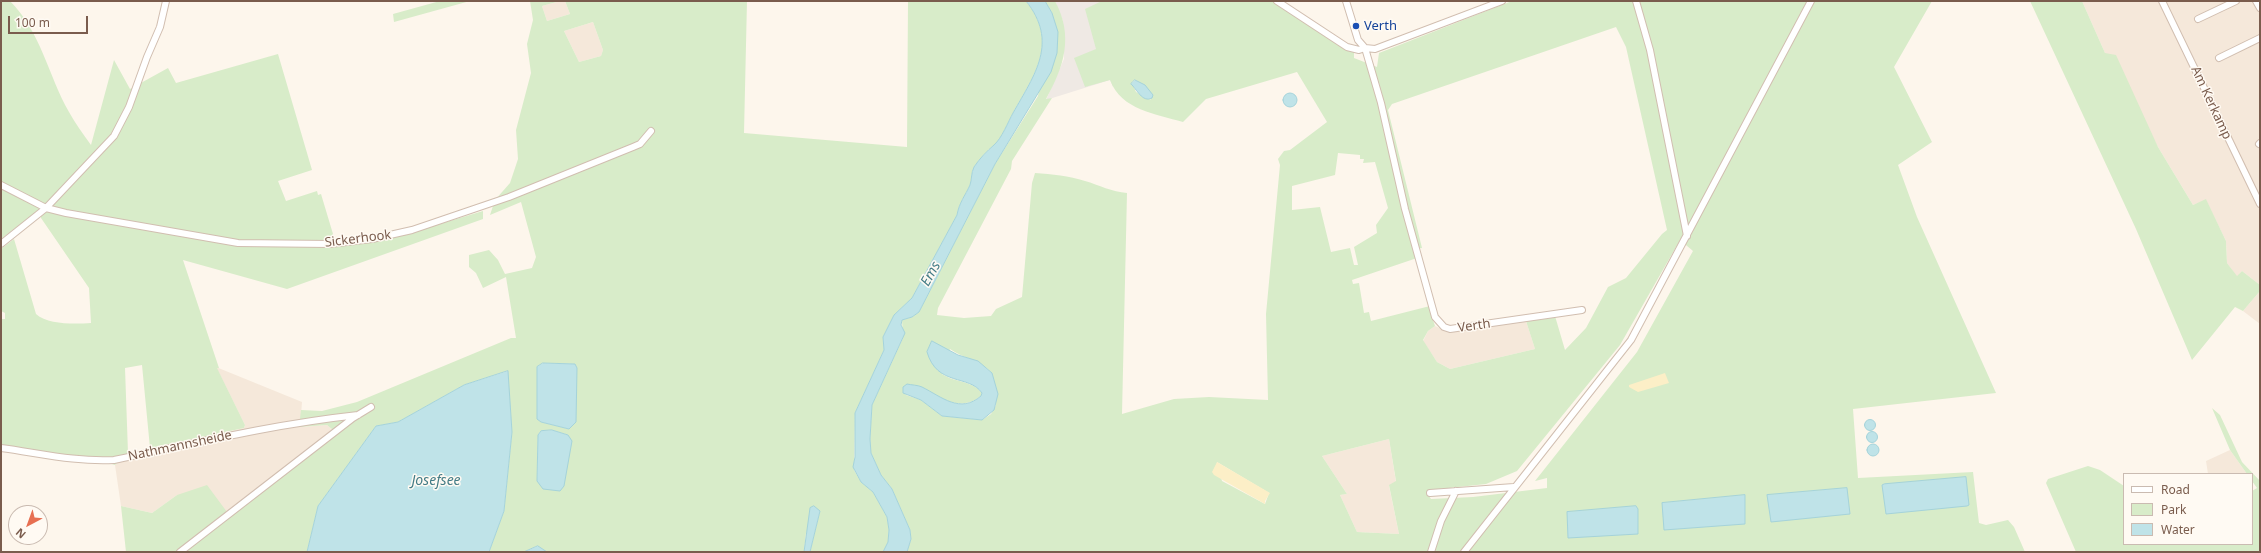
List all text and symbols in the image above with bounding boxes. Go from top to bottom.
scale bar [10,8,90,34]
text: 100 m [15,14,50,31]
place label: Verth [1364,18,1397,34]
marker: Verth [1351,21,1361,31]
street label: Am Kerkamp [2187,64,2235,142]
street label: Sickerhook [324,227,392,251]
water label: Ems [917,259,945,289]
street label: Verth [1457,316,1491,336]
street label: Nathmannsheide [127,427,233,465]
water label: Josefsee [411,473,461,489]
legend [2123,473,2253,545]
text: Road [2161,481,2190,498]
text: Park [2161,501,2186,518]
north arrow [8,505,48,545]
text: Water [2161,521,2195,538]
text: N [12,525,29,542]

